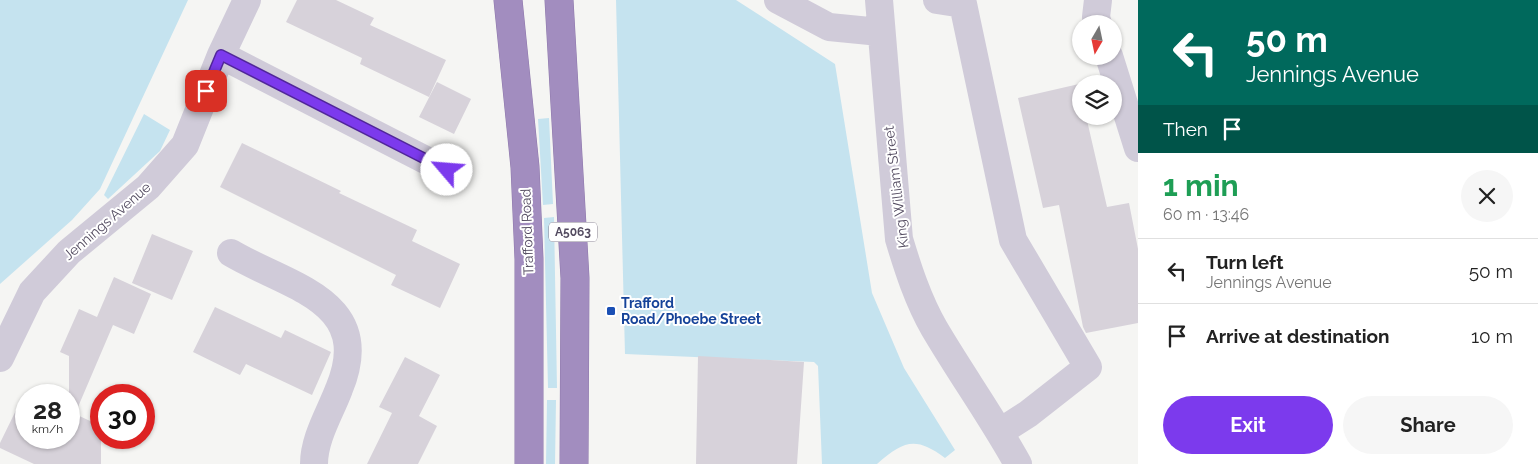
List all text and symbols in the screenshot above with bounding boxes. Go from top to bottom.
north arrow [1072,15,1122,65]
map controls [1072,15,1122,125]
text: 50 m [1246,19,1328,60]
icon: left [1163,20,1228,85]
text: Jennings Avenue [1246,61,1419,87]
pin [185,70,227,112]
button: layers [1072,75,1122,125]
icon: arrive [192,77,220,105]
icon: arrive [1218,115,1246,143]
text: Then [1163,118,1208,140]
street label: King William Street [881,125,911,249]
position arrow [420,143,472,195]
text: 1 min [1163,168,1239,203]
button: close [1461,170,1513,222]
street label: Jennings Avenue [60,179,154,263]
street label: Trafford Road [517,188,537,276]
text: 60 m · 13:46 [1163,205,1249,224]
road number: A5063 [549,222,597,242]
text: Turn left [1206,251,1283,273]
icon: left [1163,257,1191,285]
text: 50 m [1469,260,1513,282]
text: Jennings Avenue [1206,273,1332,292]
place label: Trafford Road/Phoebe Street [621,295,762,327]
marker: Trafford Road/Phoebe Street [605,305,617,317]
icon: arrive [1163,322,1191,350]
text: Arrive at destination [1206,325,1390,347]
text: 10 m [1471,325,1513,347]
speed limit sign: 30 [90,384,155,449]
text: 28 [33,395,62,425]
button: Exit [1163,396,1333,454]
button: Share [1343,396,1513,454]
text: km/h [32,422,63,436]

